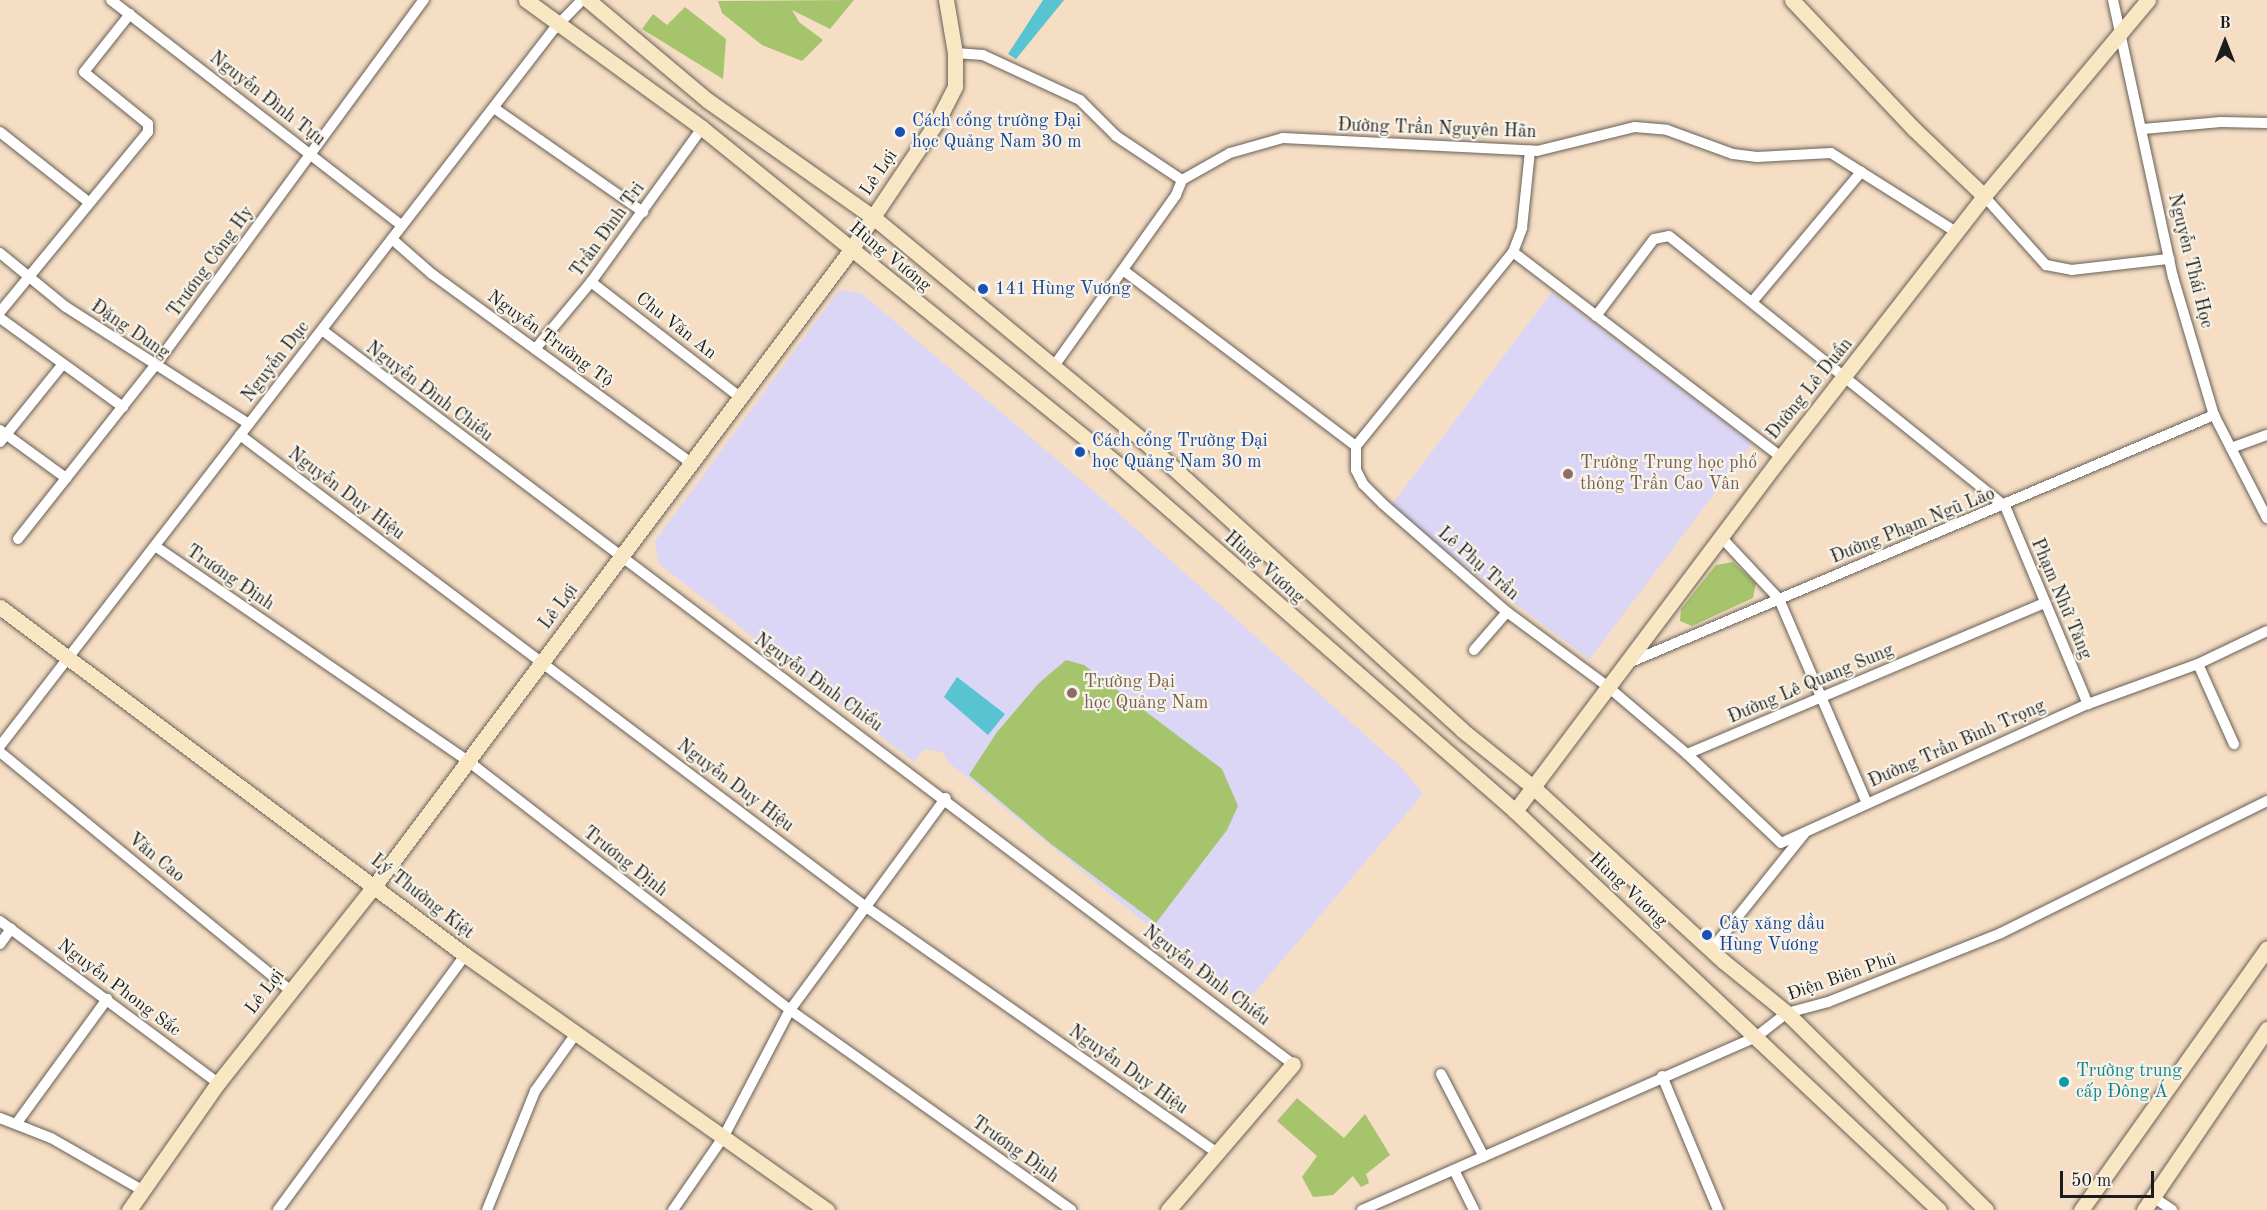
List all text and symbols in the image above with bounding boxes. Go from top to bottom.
north arrow [2195,12,2255,72]
text: B [2219,16,2231,32]
street label: Nguyễn Đình Tựu [205,47,329,151]
place label: Cách cổng trường Đại học Quảng Nam 30 m [912,111,1081,154]
street label: Đường Trần Nguyên Hãn [1337,115,1537,143]
marker: Cách cổng trường Đại học Quảng Nam 30 m [893,125,907,139]
street label: Lê Lợi [856,146,902,200]
street label: Trần Đình Tri [566,178,650,282]
street label: Nguyễn Thái Học [2163,191,2217,331]
street label: Trương Công Hy [163,202,259,322]
street label: Hùng Vương [845,217,935,297]
place label: 141 Hùng Vương [995,278,1131,300]
marker: 141 Hùng Vương [976,282,990,296]
street label: Nguyễn Trường Tộ [483,286,617,392]
street label: Chu Văn An [631,288,721,364]
street label: Đặng Dung [87,296,173,364]
street label: Nguyễn Dục [238,317,314,407]
street label: Đường Lê Duẩn [1762,334,1858,444]
street label: Nguyễn Đình Chiểu [361,337,497,447]
place label: Cách cổng Trường Đại học Quảng Nam 30 m [1092,431,1268,474]
street label: Nguyễn Duy Hiệu [283,443,409,545]
marker: Cách cổng Trường Đại học Quảng Nam 30 m [1073,445,1087,459]
place label: Trường Trung học phổ thông Trần Cao Vân [1580,453,1757,496]
marker: Trường Trung học phổ thông Trần Cao Vân [1561,467,1575,481]
street label: Đường Phạm Ngũ Lão [1828,483,1998,569]
street label: Lê Phụ Trần [1433,523,1523,605]
street label: Hùng Vương [1219,527,1309,609]
street label: Phạm Nhữ Tăng [2026,535,2096,663]
street label: Trương Định [182,541,278,615]
street label: Lê Lợi [535,580,583,634]
street label: Nguyễn Đình Chiểu [750,629,886,737]
street label: Đường Lê Quang Sung [1725,639,1897,729]
place label: Trường Đại học Quảng Nam [1084,672,1208,714]
marker: Trường Đại học Quảng Nam [1065,686,1079,700]
street label: Đường Trần Bình Trọng [1865,695,2049,793]
street label: Nguyễn Duy Hiệu [672,735,798,837]
street label: Trương Định [578,822,672,902]
street label: Văn Cao [123,829,189,887]
street label: Hùng Vương [1584,848,1672,932]
street label: Lý Thường Kiệt [366,850,478,944]
place label: Cây xăng dầu Hùng Vương [1719,914,1825,956]
street label: Nguyễn Đình Chiểu [1138,921,1274,1031]
marker: Cây xăng dầu Hùng Vương [1700,928,1714,942]
street label: Nguyễn Phong Sắc [53,935,185,1041]
street label: Điện Biên Phủ [1785,948,1899,1006]
street label: Lê Lợi [241,965,289,1019]
street label: Nguyễn Duy Hiệu [1064,1021,1192,1119]
place label: Trường trung cấp Đông Á [2076,1061,2182,1104]
marker: Trường trung cấp Đông Á [2057,1075,2071,1089]
street label: Trương Định [967,1112,1063,1188]
scale bar [2063,1159,2158,1197]
text: 50 m [2071,1172,2111,1190]

